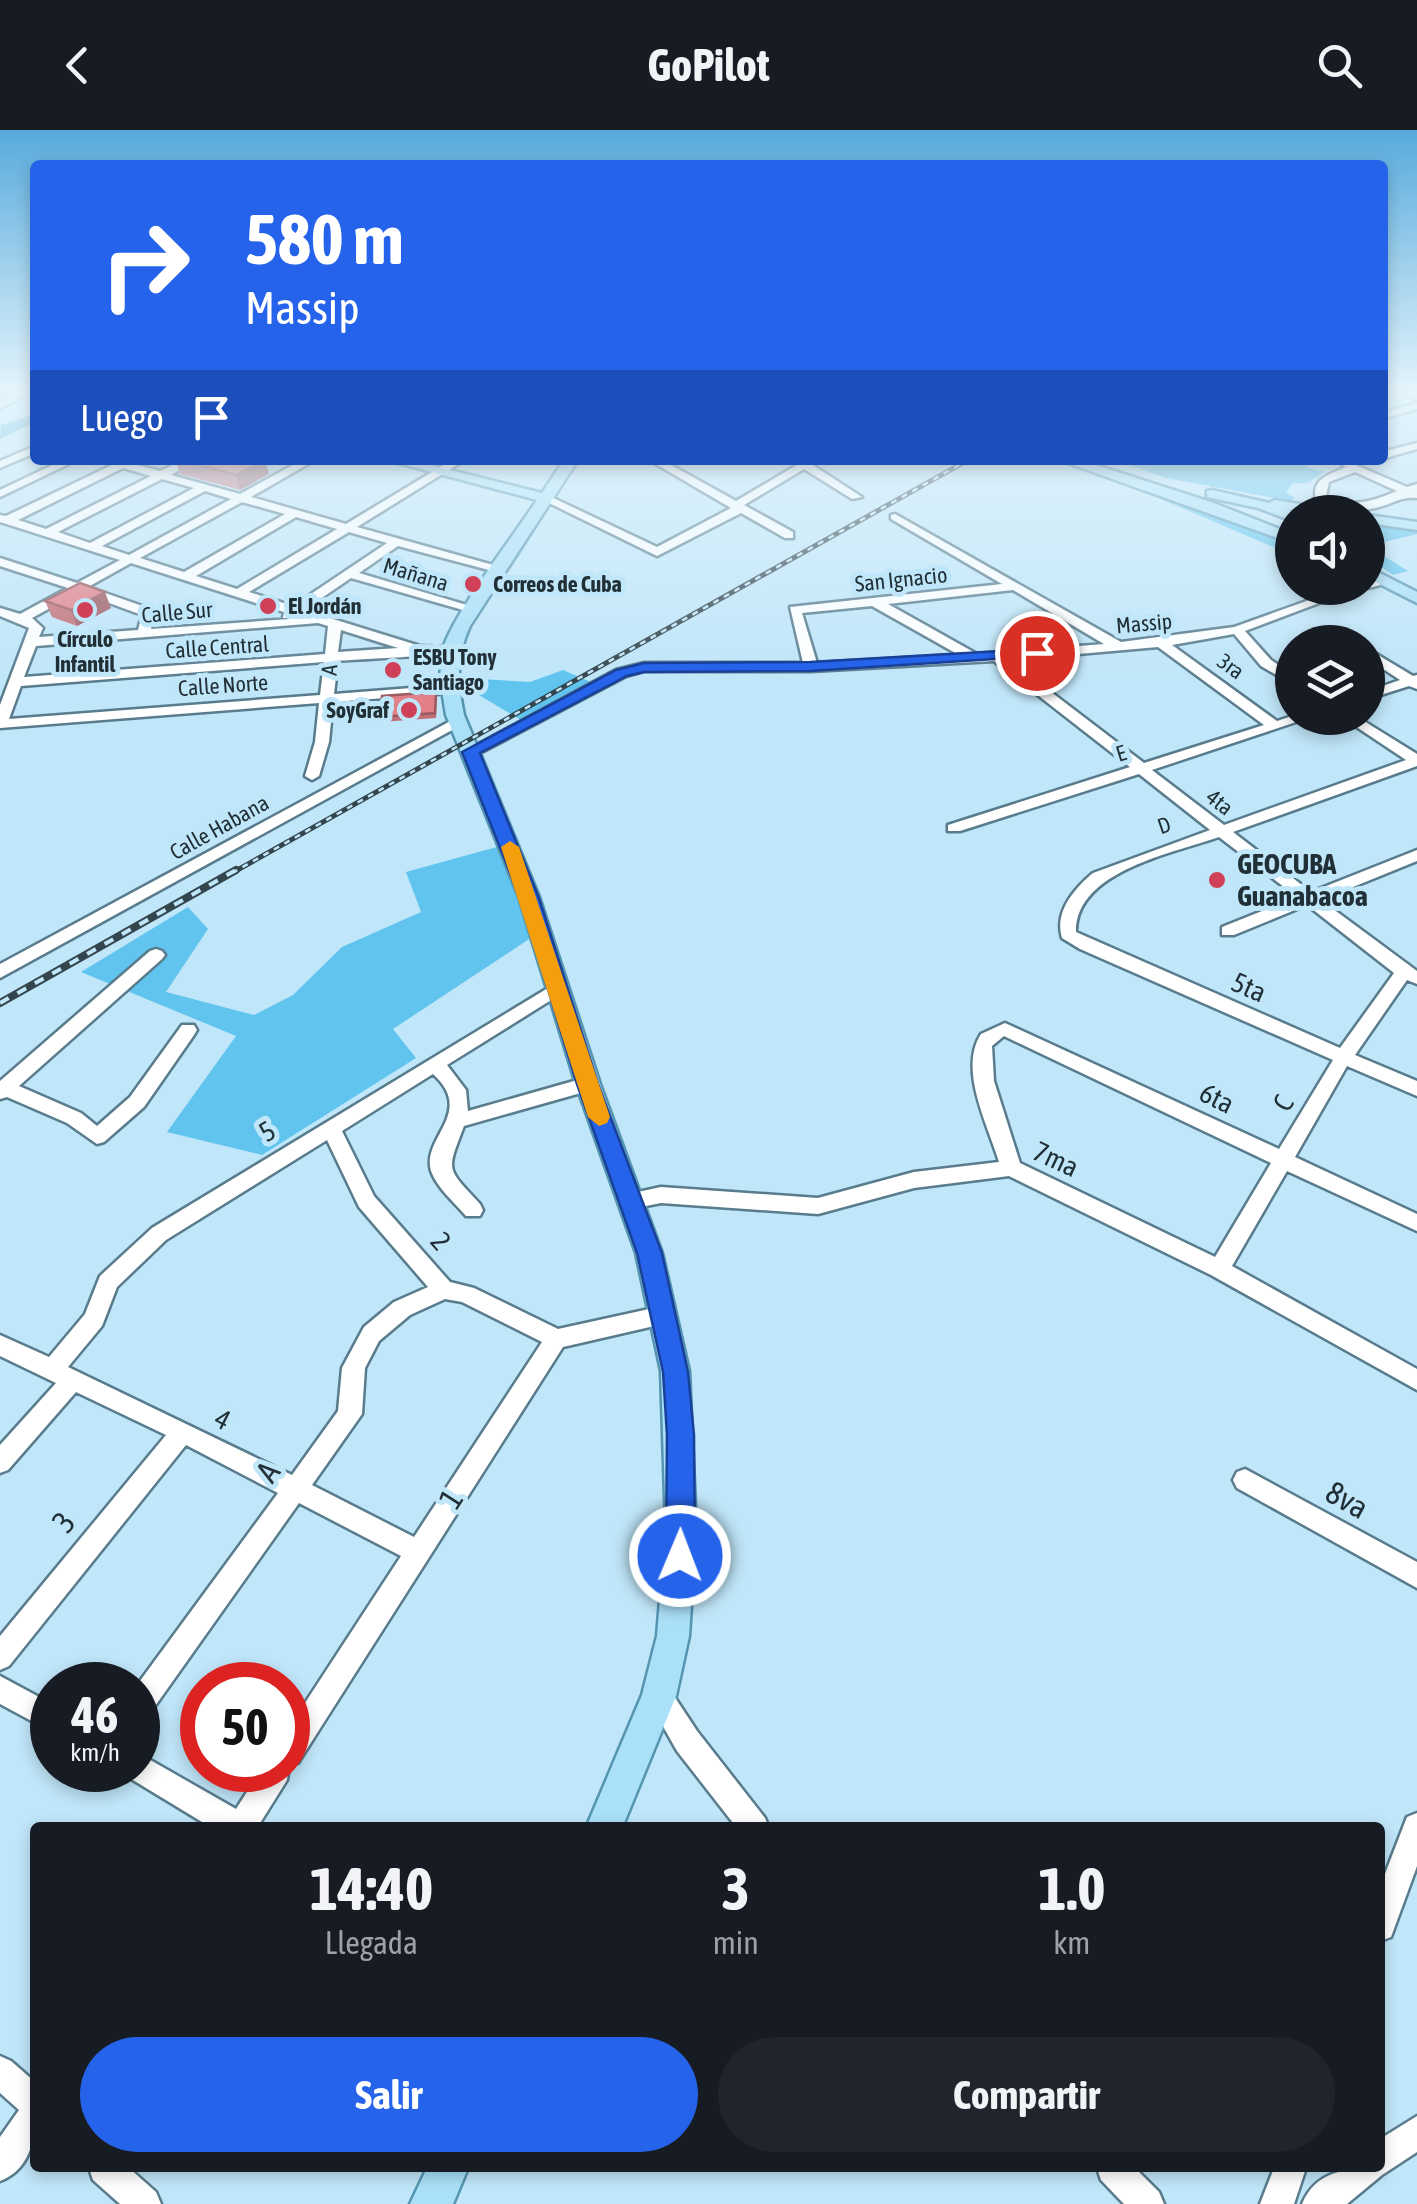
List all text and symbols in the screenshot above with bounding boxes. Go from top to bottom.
icon: back [50,38,105,93]
icon: search [1312,38,1367,93]
text: GoPilot [647,39,770,91]
text: 580 m [245,199,404,279]
icon: right [80,200,210,330]
text: Massip [245,282,360,334]
icon: arrive [184,390,239,445]
text: Luego [80,396,164,439]
map controls [1275,495,1385,735]
button: sound [1275,495,1385,605]
street label: Mañana [380,552,452,596]
street label: San Ignacio [854,561,948,597]
place label: Correos de Cuba [493,571,622,597]
marker: Correos de Cuba [462,573,484,595]
place label: El Jordán [288,593,361,619]
marker: El Jordán [257,595,279,617]
street label: Calle Sur [141,596,214,628]
marker: Círculo Infantil [74,599,96,621]
street label: Massip [1115,608,1173,638]
pin [995,611,1080,696]
button: layers [1275,625,1385,735]
place label: Círculo Infantil [55,626,116,677]
icon: arrive [1010,626,1065,681]
street label: Calle Central [164,630,270,664]
place label: ESBU Tony Santiago [413,644,496,695]
street label: 3ra [1213,648,1249,684]
marker: ESBU Tony Santiago [382,659,404,681]
street label: A [316,663,342,677]
street label: Calle Norte [177,669,269,701]
place label: SoyGraf [327,697,390,723]
marker: SoyGraf [398,699,420,721]
street label: E [1113,739,1130,767]
street label: 4ta [1201,783,1239,821]
street label: Calle Habana [165,789,273,865]
street label: D [1154,811,1174,839]
place label: GEOCUBA Guanabacoa [1237,848,1368,912]
marker: GEOCUBA Guanabacoa [1206,869,1228,891]
street label: 5ta [1227,965,1271,1009]
street label: 6ta [1195,1076,1239,1120]
street label: C [1266,1089,1300,1117]
street label: 5 [253,1114,281,1148]
street label: 7ma [1028,1135,1084,1183]
street label: 2 [425,1226,457,1256]
street label: 4 [210,1402,236,1436]
street label: A [248,1454,287,1489]
street label: 8va [1320,1473,1375,1526]
street label: 1 [431,1482,470,1515]
street label: 3 [44,1504,83,1539]
position arrow [628,1504,732,1608]
speed limit sign: 50 [180,1662,310,1792]
text: 46 [71,1686,118,1744]
text: km/h [70,1738,120,1766]
text: 14:40 [310,1854,433,1923]
text: 3 [722,1854,750,1923]
text: 1.0 [1038,1854,1105,1923]
text: Llegada [325,1924,418,1961]
text: min [713,1924,759,1961]
text: km [1053,1924,1090,1961]
button: Salir [80,2037,698,2152]
button: Compartir [718,2037,1335,2152]

